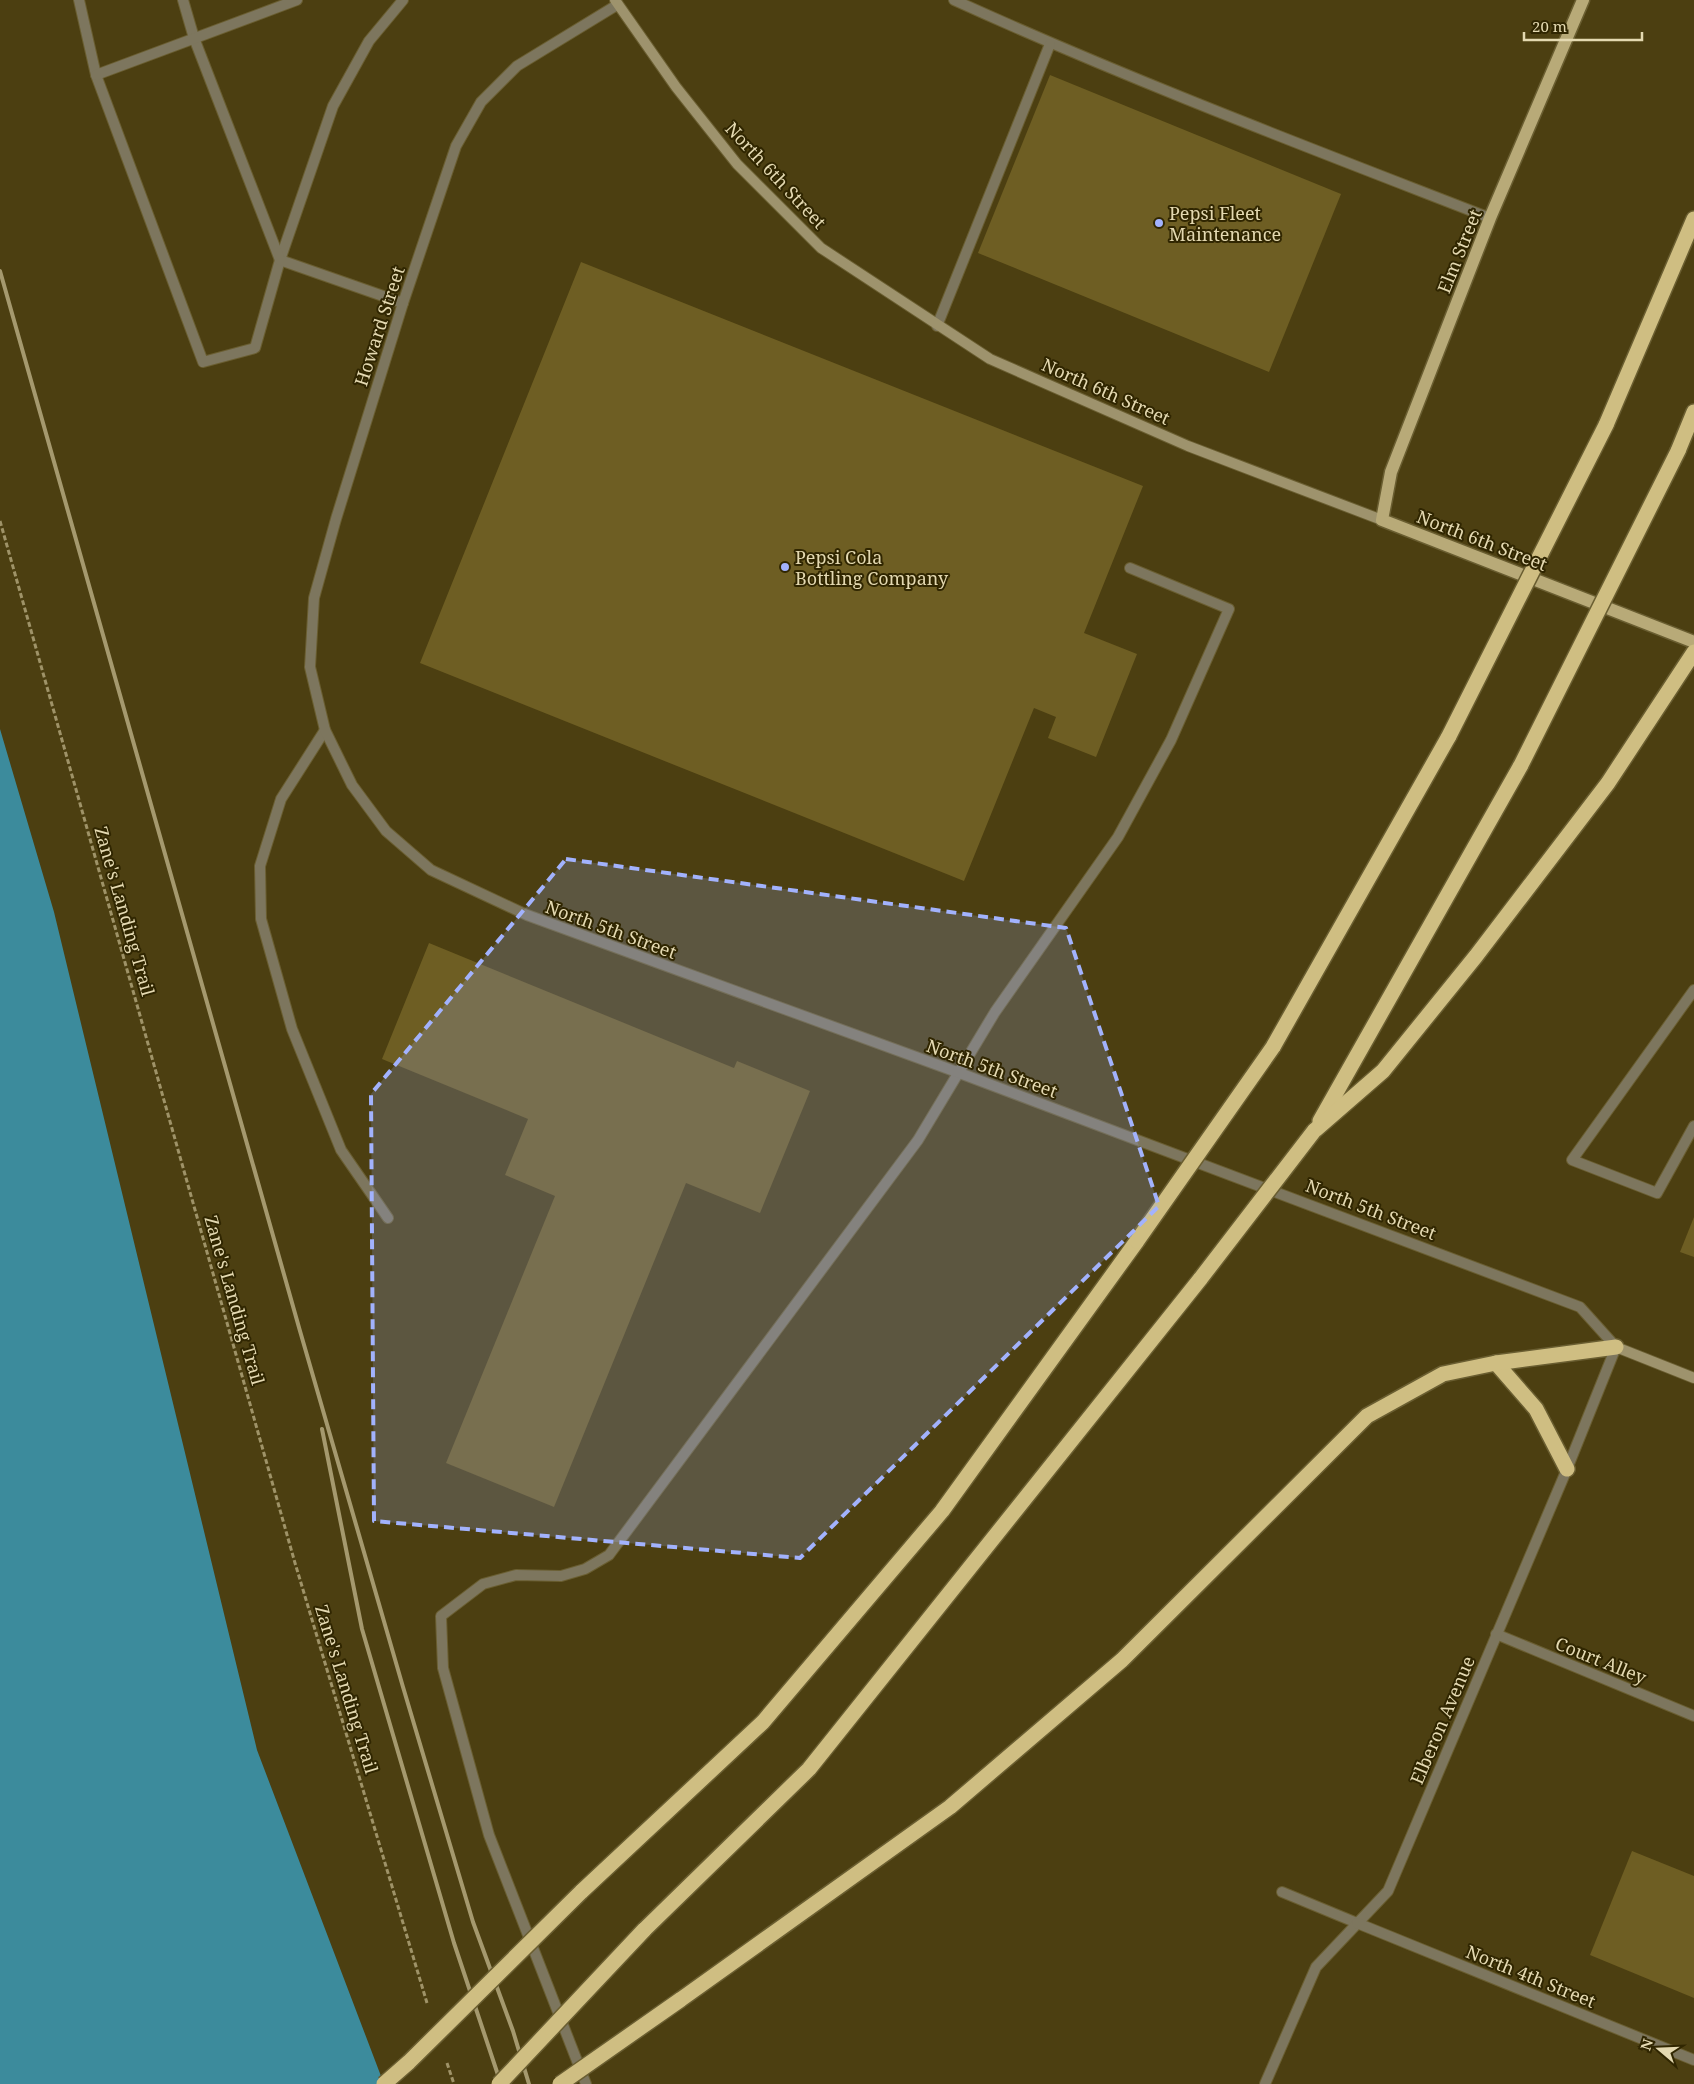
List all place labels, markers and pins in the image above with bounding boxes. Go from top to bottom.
place label: Pepsi Fleet Maintenance [1169,201,1281,246]
marker: Pepsi Fleet Maintenance [1153,217,1165,229]
place label: Pepsi Cola Bottling Company [795,545,949,590]
marker: Pepsi Cola Bottling Company [779,561,791,573]

